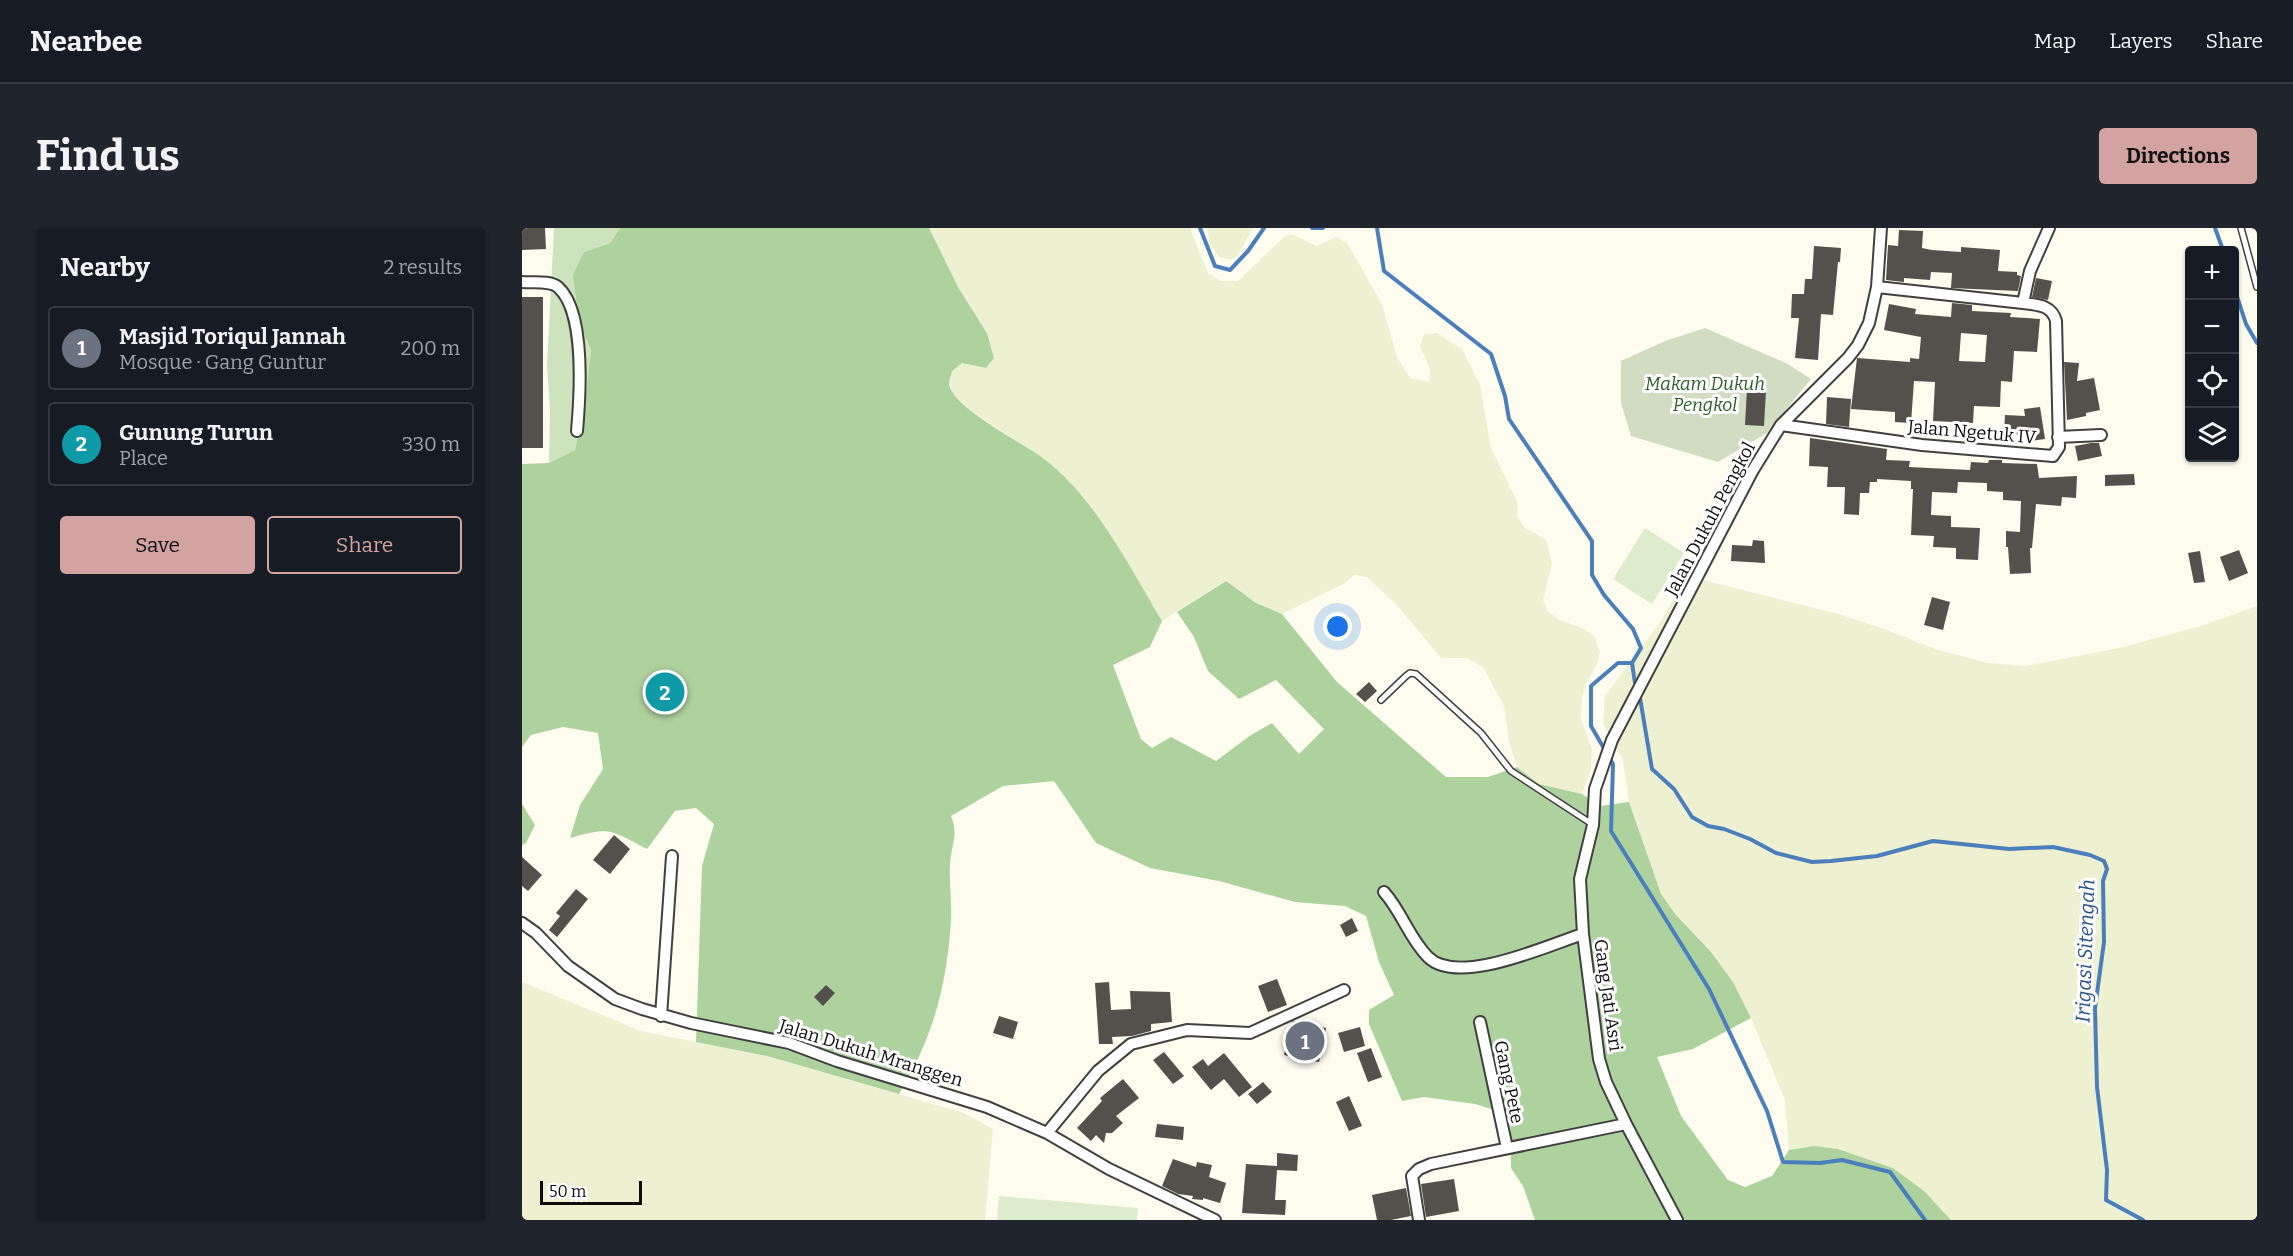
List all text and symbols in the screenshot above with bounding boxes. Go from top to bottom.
text: Nearbee [30,25,142,58]
text: Map [2034,28,2076,54]
text: Layers [2109,28,2173,54]
text: Share [2206,28,2263,54]
button: Directions [2099,128,2257,184]
text: Find us [36,131,180,181]
map controls [2185,246,2239,462]
button: + [2185,246,2239,300]
text: Nearby [60,252,150,283]
text: 2 results [383,255,462,279]
button: − [2185,300,2239,354]
text: Masjid Toriqul Jannah [119,323,346,350]
text: 1 [77,336,86,360]
text: 200 m [400,336,460,360]
text: Mosque · Gang Guntur [119,350,326,374]
button: locate [2185,354,2239,408]
park label: Makam Dukuh Pengkol [1645,373,1765,416]
button: layers [2185,408,2239,462]
street label: Jalan Ngetuk IV [1906,415,2038,449]
text: Gunung Turun [119,419,273,446]
text: 2 [76,432,87,456]
text: 330 m [402,432,460,456]
street label: Jalan Dukuh Pengkol [1660,438,1760,601]
text: Place [119,446,168,470]
button: Save [60,516,255,574]
button: Share [267,516,462,574]
your location [1323,612,1352,641]
pin: 2 [646,670,684,714]
water label: Irigasi Sitengah [2071,879,2099,1023]
street label: Gang Jati Asri [1589,938,1627,1052]
street label: Jalan Dukuh Mranggen [776,1014,966,1092]
pin: 1 [1286,1018,1324,1064]
street label: Gang Pete [1489,1038,1529,1126]
scale bar [540,1178,642,1206]
text: 50 m [549,1182,586,1201]

